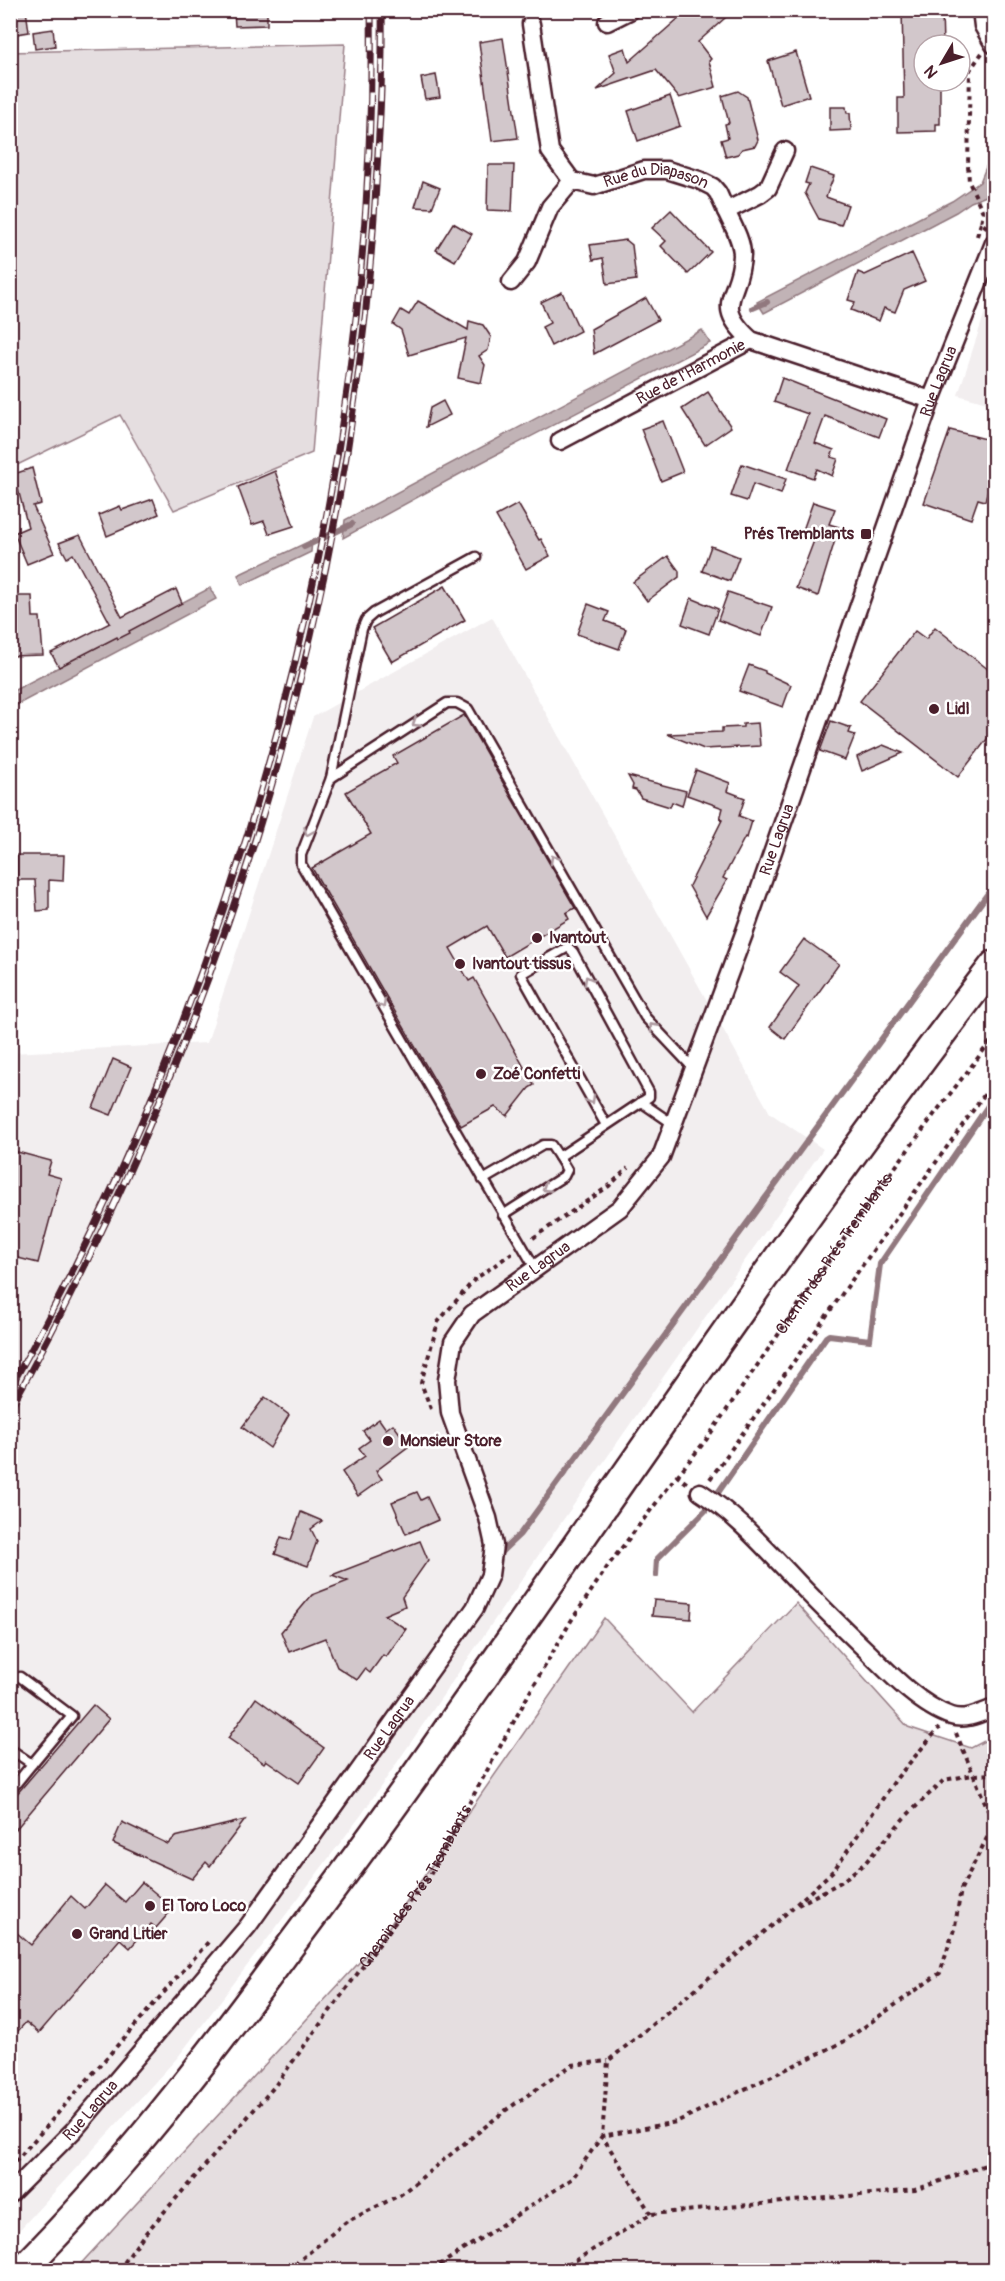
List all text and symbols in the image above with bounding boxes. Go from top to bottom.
north arrow [912,33,972,93]
text: N [920,61,942,82]
street label: Rue du Diapason [601,160,712,193]
street label: Rue de l'Harmonie [633,335,749,409]
street label: Rue Lagrua [916,343,962,419]
place label: Prés Tremblants [744,524,855,544]
marker: Prés Tremblants [859,527,873,541]
place label: Lidl [946,699,970,719]
marker: Lidl [927,702,941,716]
one-way arrow [412,716,423,727]
street label: Rue Lagrua [755,801,799,878]
one-way arrow [303,826,315,837]
one-way arrow [550,855,561,865]
place label: Ivantout [549,928,607,948]
marker: Ivantout [530,931,544,945]
place label: Ivantout tissus [472,954,572,974]
marker: Ivantout tissus [453,957,467,971]
one-way arrow [584,976,595,986]
one-way arrow [375,998,386,1008]
one-way arrow [649,1023,660,1034]
place label: Zoé Confetti [493,1064,581,1084]
marker: Zoé Confetti [474,1067,488,1081]
one-way arrow [584,1094,595,1104]
street label: Chemin des Prés Tremblants [771,1170,897,1338]
one-way arrow [541,1181,552,1192]
street label: Rue Lagrua [502,1237,574,1296]
place label: Monsieur Store [400,1431,503,1451]
marker: Monsieur Store [381,1434,395,1448]
street label: Rue Lagrua [360,1692,419,1764]
street label: Chemin des Prés Tremblants [355,1801,476,1972]
place label: El Toro Loco [162,1896,247,1916]
marker: El Toro Loco [143,1899,157,1913]
place label: Grand Litier [89,1924,168,1944]
marker: Grand Litier [70,1927,84,1941]
street label: Rue Lagrua [59,2076,122,2145]

